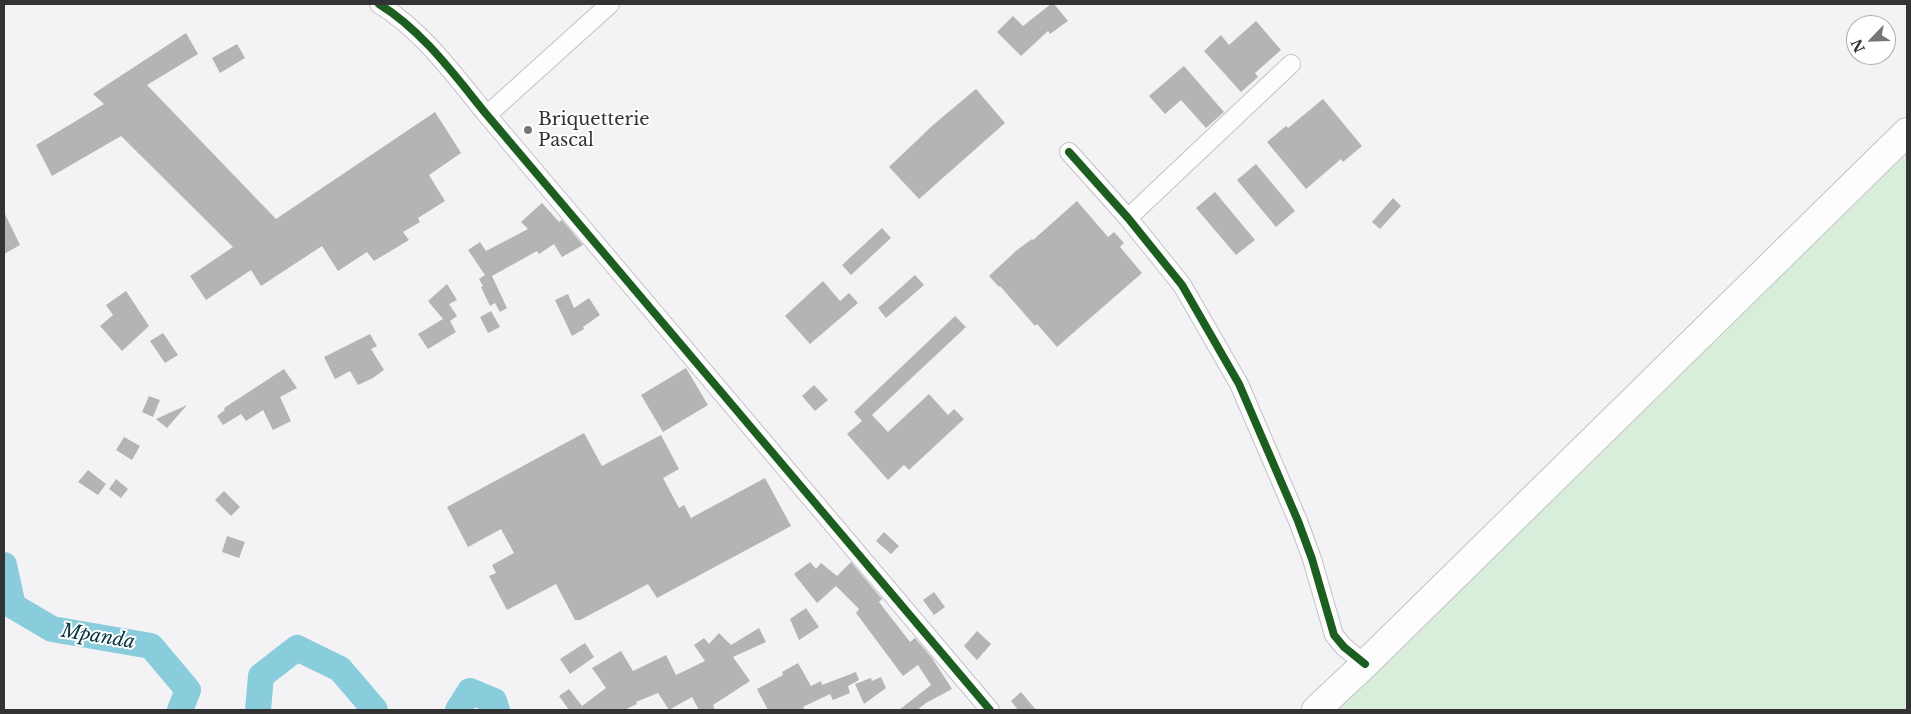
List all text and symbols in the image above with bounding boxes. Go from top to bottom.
north arrow [1846,15,1896,65]
text: N [1847,36,1869,55]
place label: Briquetterie Pascal [538,109,650,152]
marker: Briquetterie Pascal [522,124,534,136]
water label: Mpanda [59,620,137,654]

